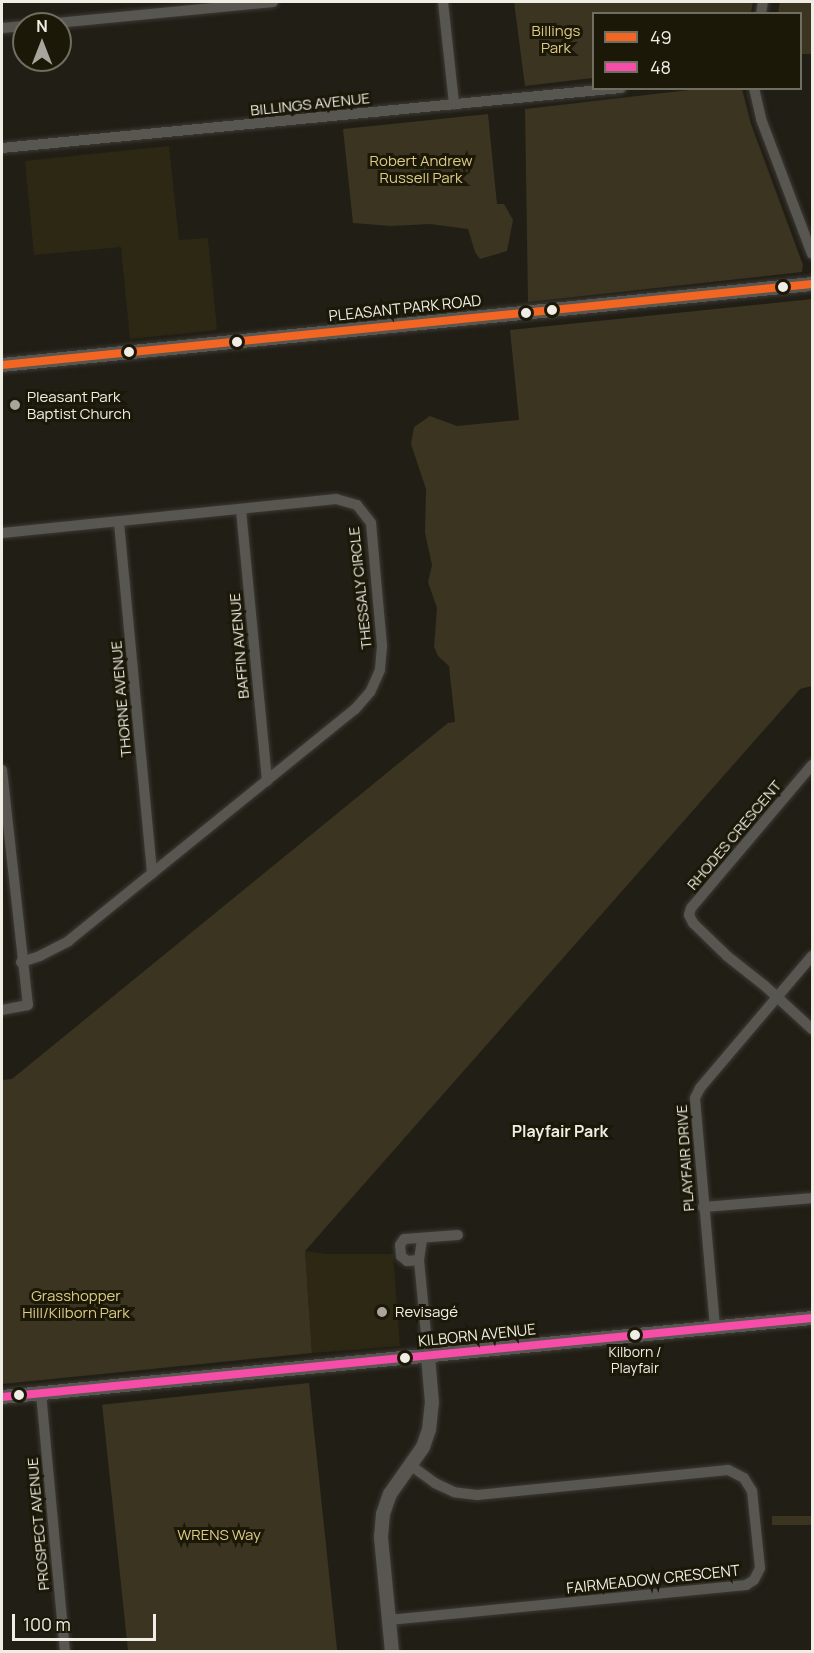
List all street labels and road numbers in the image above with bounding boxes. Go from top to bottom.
street label: BILLINGS AVENUE [249,89,371,119]
street label: PLEASANT PARK ROAD [327,291,483,325]
street label: THESSALY CIRCLE [345,526,375,650]
street label: BAFFIN AVENUE [225,592,253,700]
street label: THORNE AVENUE [107,640,135,758]
street label: RHODES CRESCENT [683,777,785,893]
street label: PLAYFAIR DRIVE [672,1104,698,1212]
street label: KILBORN AVENUE [417,1320,537,1350]
street label: PROSPECT AVENUE [23,1457,53,1591]
street label: FAIRMEADOW CRESCENT [565,1561,741,1597]

